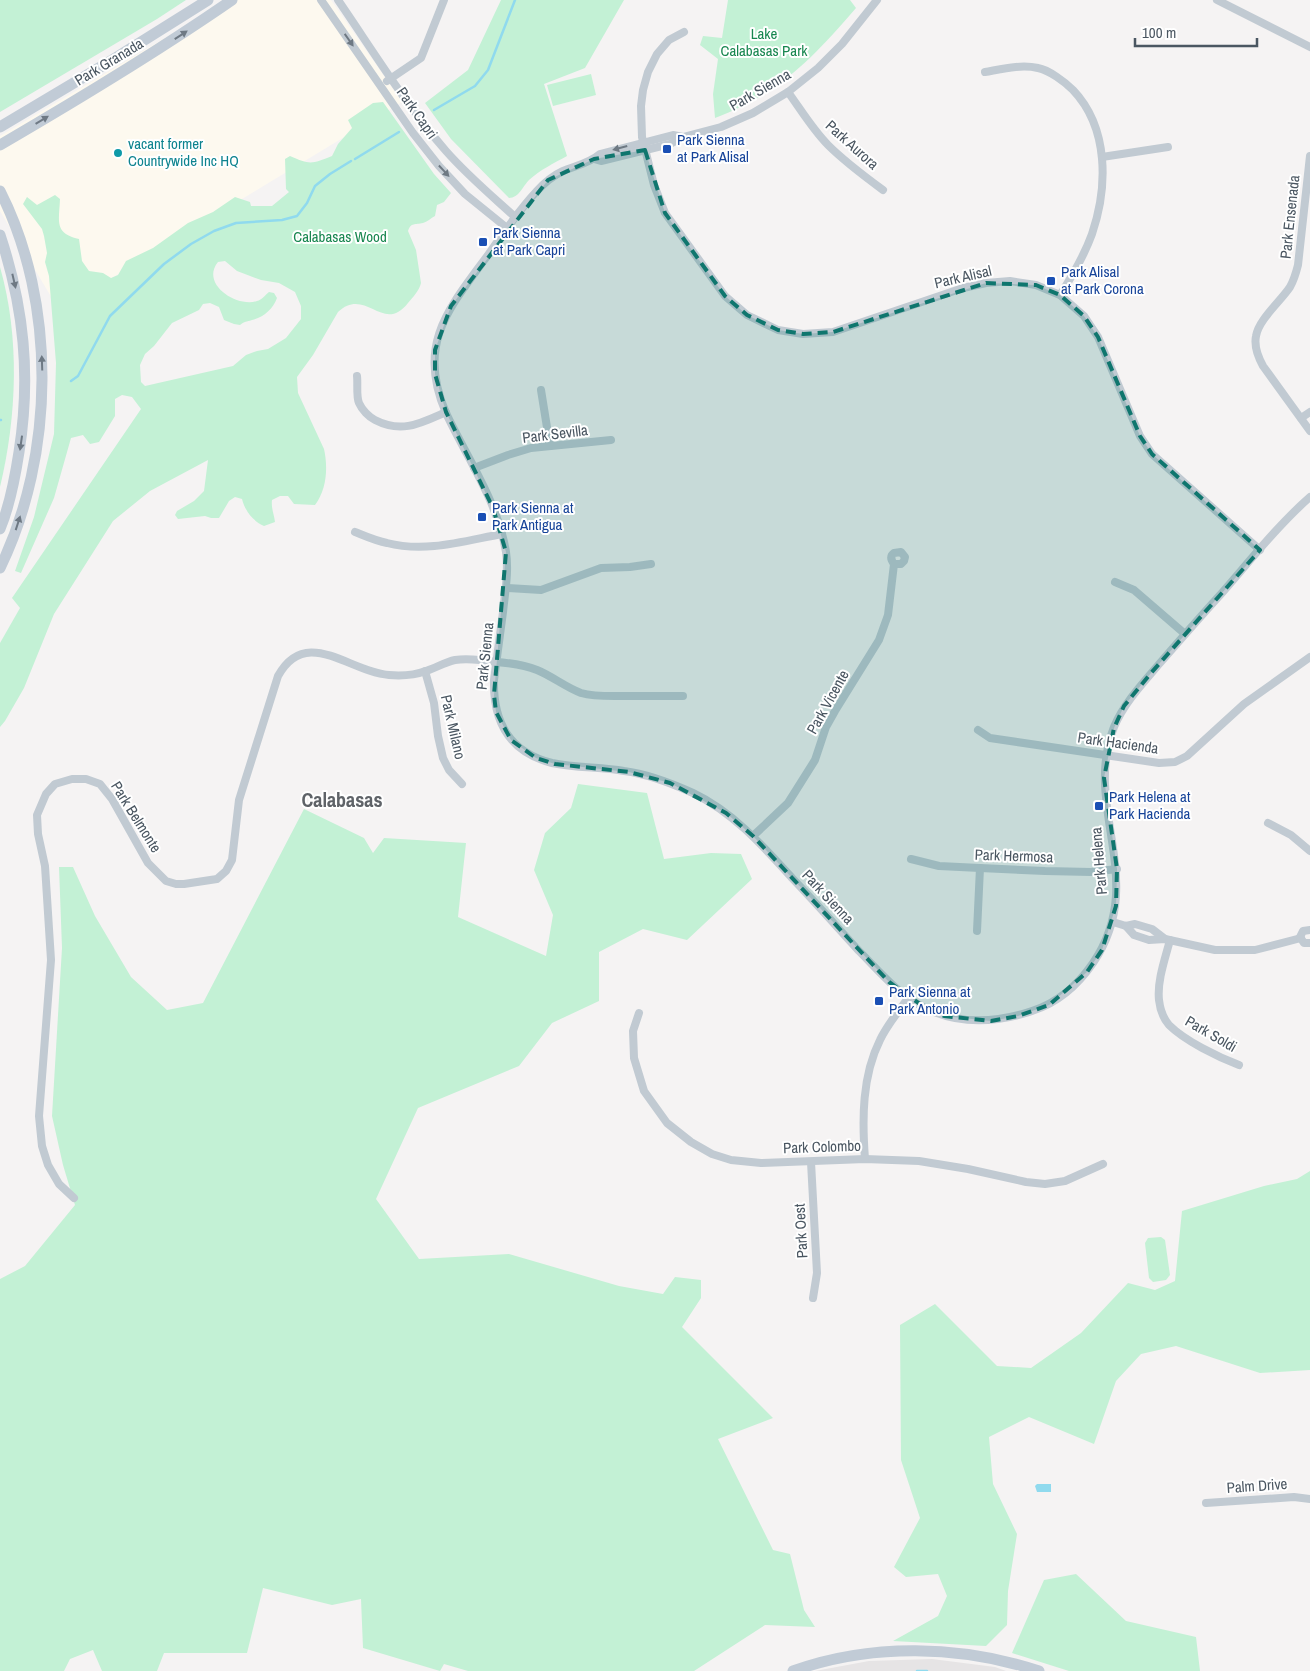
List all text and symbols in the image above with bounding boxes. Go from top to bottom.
scale bar [1135,15,1258,47]
text: 100 m [1142,22,1176,43]
park label: Lake Calabasas Park [721,23,808,61]
one-way arrow [174,30,187,40]
street label: Park Granada [71,33,147,90]
one-way arrow [344,33,354,47]
street label: Park Sienna [725,63,794,116]
street label: Park Capri [392,83,443,143]
one-way arrow [36,115,49,124]
street label: Park Aurora [821,115,884,174]
place label: Park Sienna at Park Alisal [677,129,749,167]
place label: vacant former Countrywide Inc HQ [128,133,239,171]
marker: Park Sienna at Park Alisal [661,143,673,155]
one-way arrow [613,145,628,153]
marker: vacant former Countrywide Inc HQ [112,147,124,159]
one-way arrow [438,165,450,177]
street label: Park Ensenada [1275,174,1304,260]
place label: Park Sienna at Park Capri [493,222,565,260]
park label: Calabasas Wood [293,226,387,247]
marker: Park Sienna at Park Capri [477,236,489,248]
street label: Park Alisal [932,260,994,293]
place label: Park Alisal at Park Corona [1061,261,1144,299]
one-way arrow [10,274,18,289]
marker: Park Alisal at Park Corona [1045,275,1057,287]
one-way arrow [37,355,45,371]
street label: Park Sevilla [521,419,589,448]
one-way arrow [16,435,24,451]
place label: Park Sienna at Park Antigua [492,497,574,535]
marker: Park Sienna at Park Antigua [476,511,488,523]
one-way arrow [14,515,22,530]
street label: Park Sienna [471,621,498,691]
street label: Park Vicente [801,666,854,738]
street label: Park Milano [436,693,471,761]
street label: Park Hacienda [1076,726,1160,759]
street label: Park Belmonte [106,777,167,857]
district label: Calabasas [301,786,383,813]
place label: Park Helena at Park Hacienda [1109,786,1191,824]
marker: Park Helena at Park Hacienda [1093,800,1105,812]
street label: Park Helena [1085,826,1112,896]
street label: Park Hermosa [974,844,1054,867]
street label: Park Sienna [798,865,859,929]
place label: Park Sienna at Park Antonio [889,981,971,1019]
marker: Park Sienna at Park Antonio [873,995,885,1007]
street label: Park Soldi [1181,1010,1241,1057]
street label: Park Colombo [783,1135,861,1158]
street label: Park Oest [789,1203,812,1259]
street label: Palm Drive [1226,1473,1288,1498]

